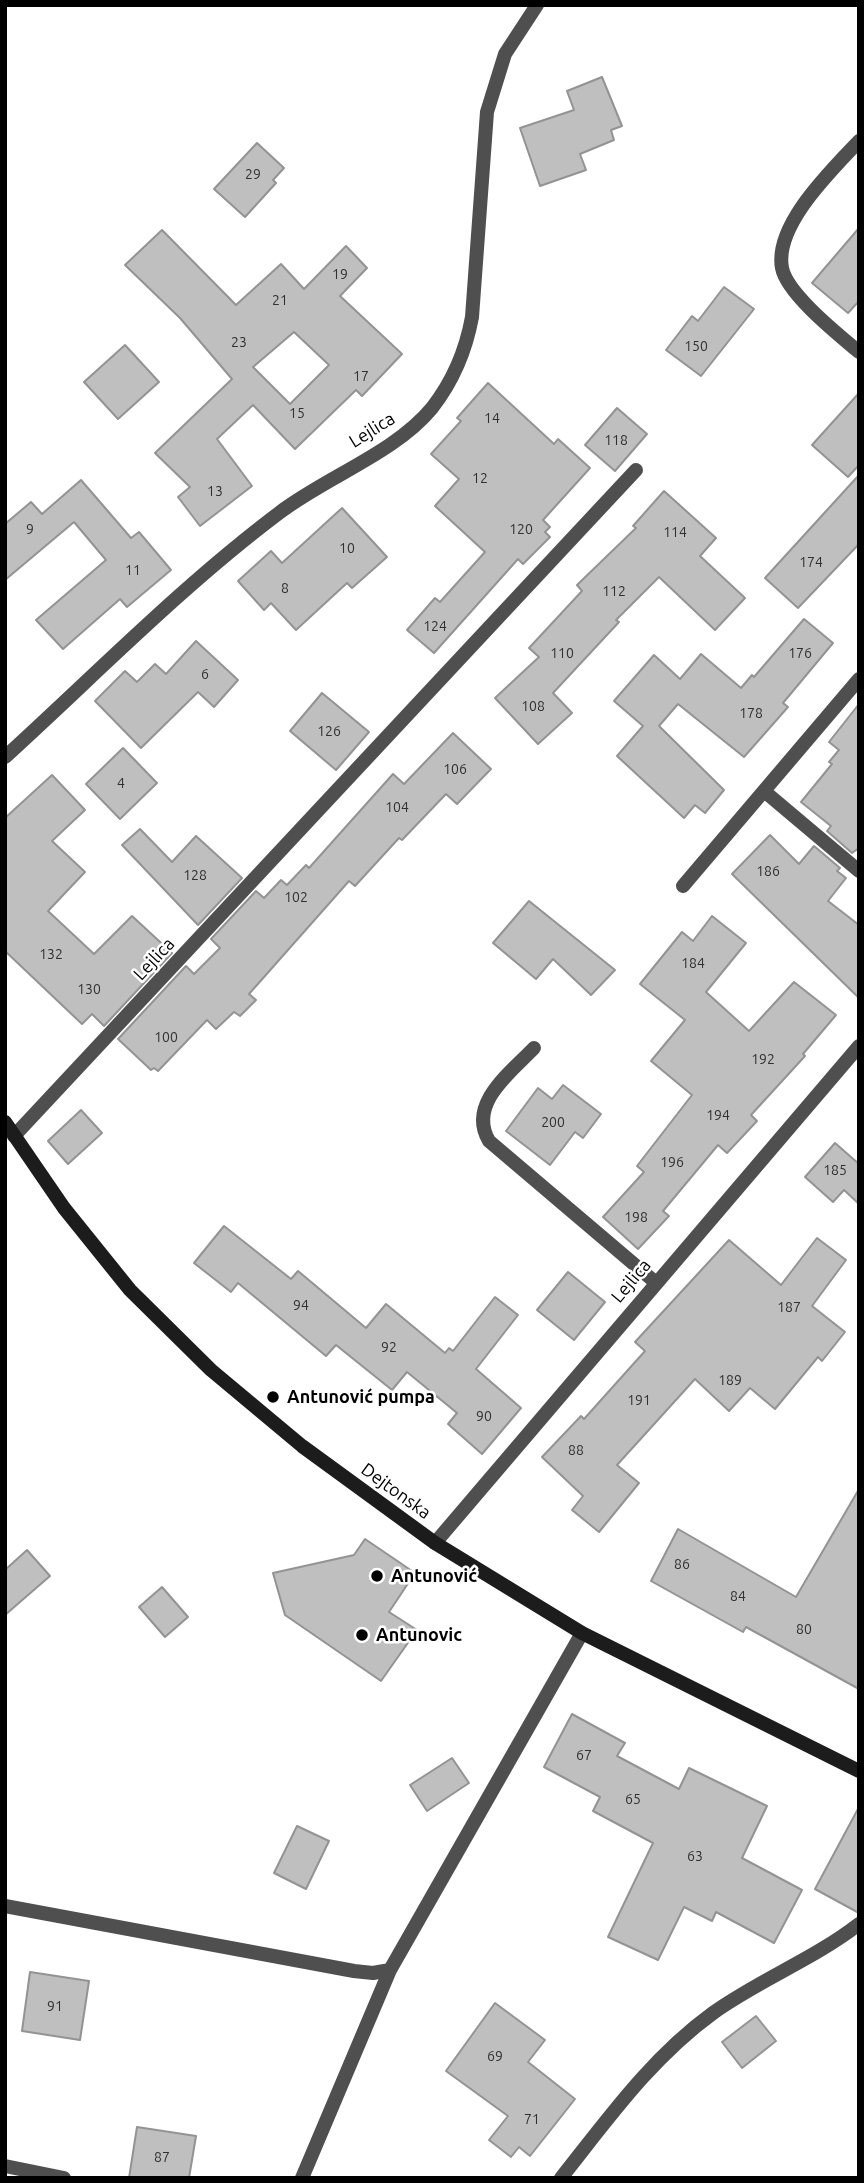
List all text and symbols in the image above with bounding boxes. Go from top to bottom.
house number: 29 [245,166,261,182]
house number: 19 [332,266,348,282]
house number: 21 [272,292,288,308]
house number: 23 [231,334,247,350]
house number: 150 [684,338,708,354]
house number: 17 [353,368,369,384]
house number: 15 [289,405,305,421]
street label: Lejlica [345,408,399,452]
house number: 14 [484,410,500,426]
house number: 118 [604,432,628,448]
house number: 12 [472,470,488,486]
house number: 13 [207,483,223,499]
house number: 9 [26,521,34,537]
house number: 120 [509,521,533,537]
house number: 114 [663,524,687,540]
house number: 10 [339,540,355,556]
house number: 174 [799,554,823,570]
house number: 11 [125,562,141,578]
house number: 8 [281,580,289,596]
house number: 112 [602,583,626,599]
house number: 124 [423,618,447,634]
house number: 110 [550,645,574,661]
house number: 176 [788,645,812,661]
house number: 6 [201,666,209,682]
house number: 108 [521,698,545,714]
house number: 178 [739,705,763,721]
house number: 126 [317,723,341,739]
house number: 106 [443,761,467,777]
house number: 4 [117,775,125,791]
house number: 104 [385,799,409,815]
house number: 186 [756,863,780,879]
house number: 128 [183,867,207,883]
house number: 102 [284,889,308,905]
street label: Lejlica [129,933,179,985]
house number: 132 [39,946,63,962]
house number: 184 [681,955,705,971]
house number: 130 [77,981,101,997]
house number: 100 [154,1029,178,1045]
house number: 192 [751,1051,775,1067]
house number: 194 [706,1107,730,1123]
house number: 200 [541,1114,565,1130]
house number: 196 [660,1154,684,1170]
house number: 185 [823,1162,847,1178]
house number: 198 [624,1209,648,1225]
street label: Lejlica [607,1255,655,1307]
house number: 94 [293,1297,309,1313]
house number: 187 [777,1299,801,1315]
house number: 92 [381,1339,397,1355]
house number: 189 [718,1372,742,1388]
place label: Antunović pumpa [287,1386,435,1408]
marker: Antunović pumpa [265,1389,281,1405]
house number: 191 [627,1392,651,1408]
house number: 90 [476,1408,492,1424]
house number: 88 [568,1442,584,1458]
street label: Dejtonska [357,1458,435,1524]
house number: 86 [674,1556,690,1572]
place label: Antunović [391,1565,477,1587]
marker: Antunović [369,1568,385,1584]
house number: 84 [730,1588,746,1604]
house number: 80 [796,1621,812,1637]
place label: Antunovic [376,1624,462,1646]
marker: Antunovic [354,1627,370,1643]
house number: 67 [576,1747,592,1763]
house number: 65 [625,1791,641,1807]
house number: 63 [687,1848,703,1864]
house number: 91 [47,1998,63,2014]
house number: 69 [487,2048,503,2064]
house number: 71 [524,2111,540,2127]
house number: 87 [154,2149,170,2165]

